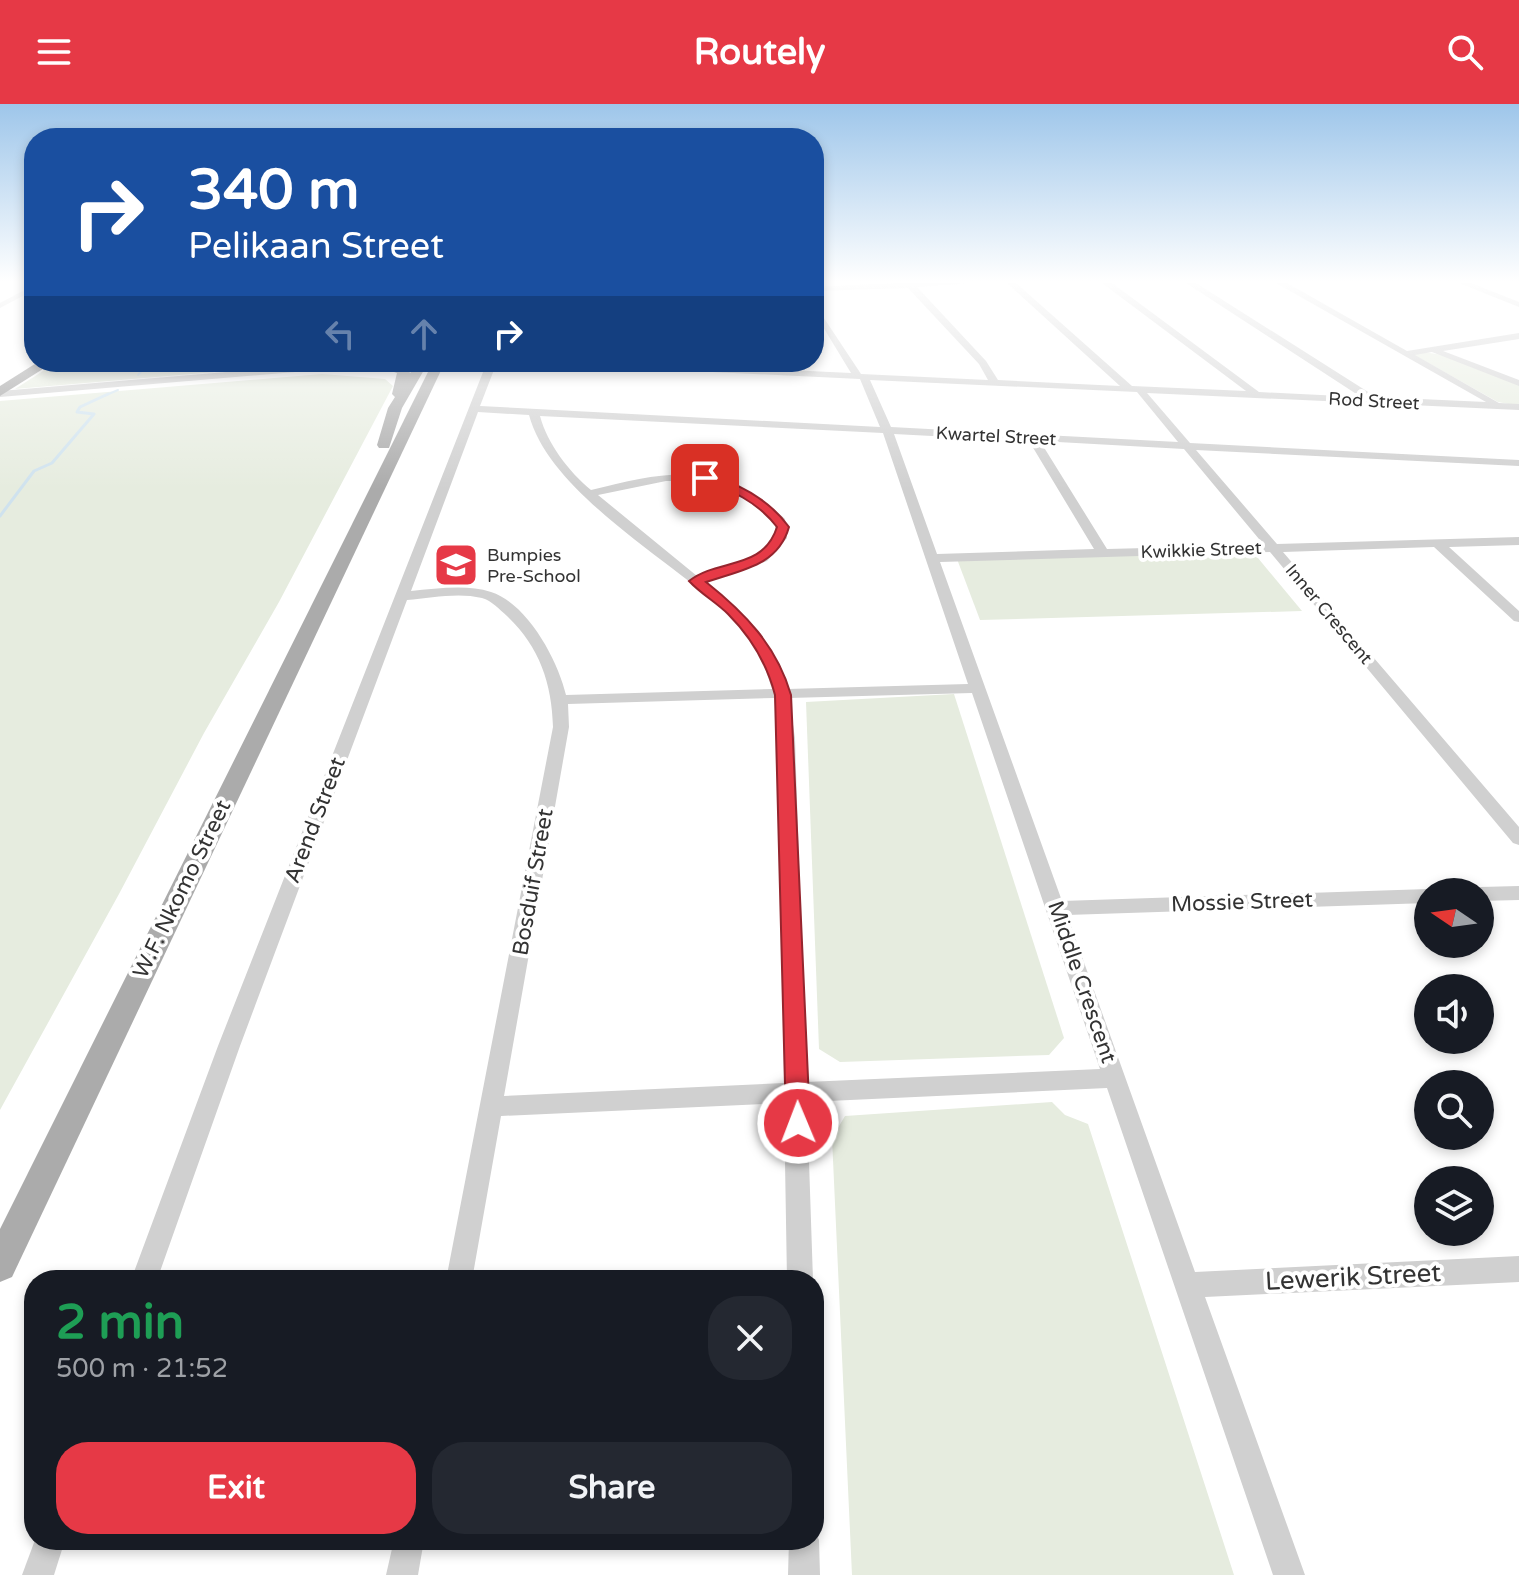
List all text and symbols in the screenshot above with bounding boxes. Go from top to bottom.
icon: menu [32,30,76,74]
icon: search [1443,30,1487,74]
text: Routely [694,31,825,74]
text: 340 m [188,157,359,224]
icon: right [56,160,160,264]
text: Pelikaan Street [188,225,444,268]
icon: left [318,312,362,356]
icon: ahead [402,312,446,356]
icon: right [486,312,530,356]
street label: Rod Street [1328,388,1420,414]
street label: Kwartel Street [935,422,1057,450]
pin [671,444,739,512]
icon: arrive [683,456,727,500]
street label: Kwikkie Street [1140,537,1262,563]
school or university icon: Bumpies Pre-School [432,541,480,589]
place label: Bumpies Pre-School [487,544,581,587]
street label: Inner Crescent [1281,560,1377,669]
street label: Arend Street [279,753,351,887]
street label: W.F. Nkomo Street [128,796,236,982]
street label: Bosduif Street [507,806,559,958]
north arrow [1414,878,1494,958]
map controls [1414,878,1494,1246]
street label: Mossie Street [1171,887,1313,917]
street label: Middle Crescent [1042,897,1122,1067]
button: sound [1414,974,1494,1054]
button: search [1414,1070,1494,1150]
position arrow [756,1081,840,1165]
button: layers [1414,1166,1494,1246]
street label: Lewerik Street [1264,1257,1442,1297]
text: 2 min [56,1294,184,1352]
button: close [708,1296,792,1380]
text: 500 m · 21:52 [56,1353,228,1384]
button: Exit [56,1442,416,1534]
button: Share [432,1442,792,1534]

